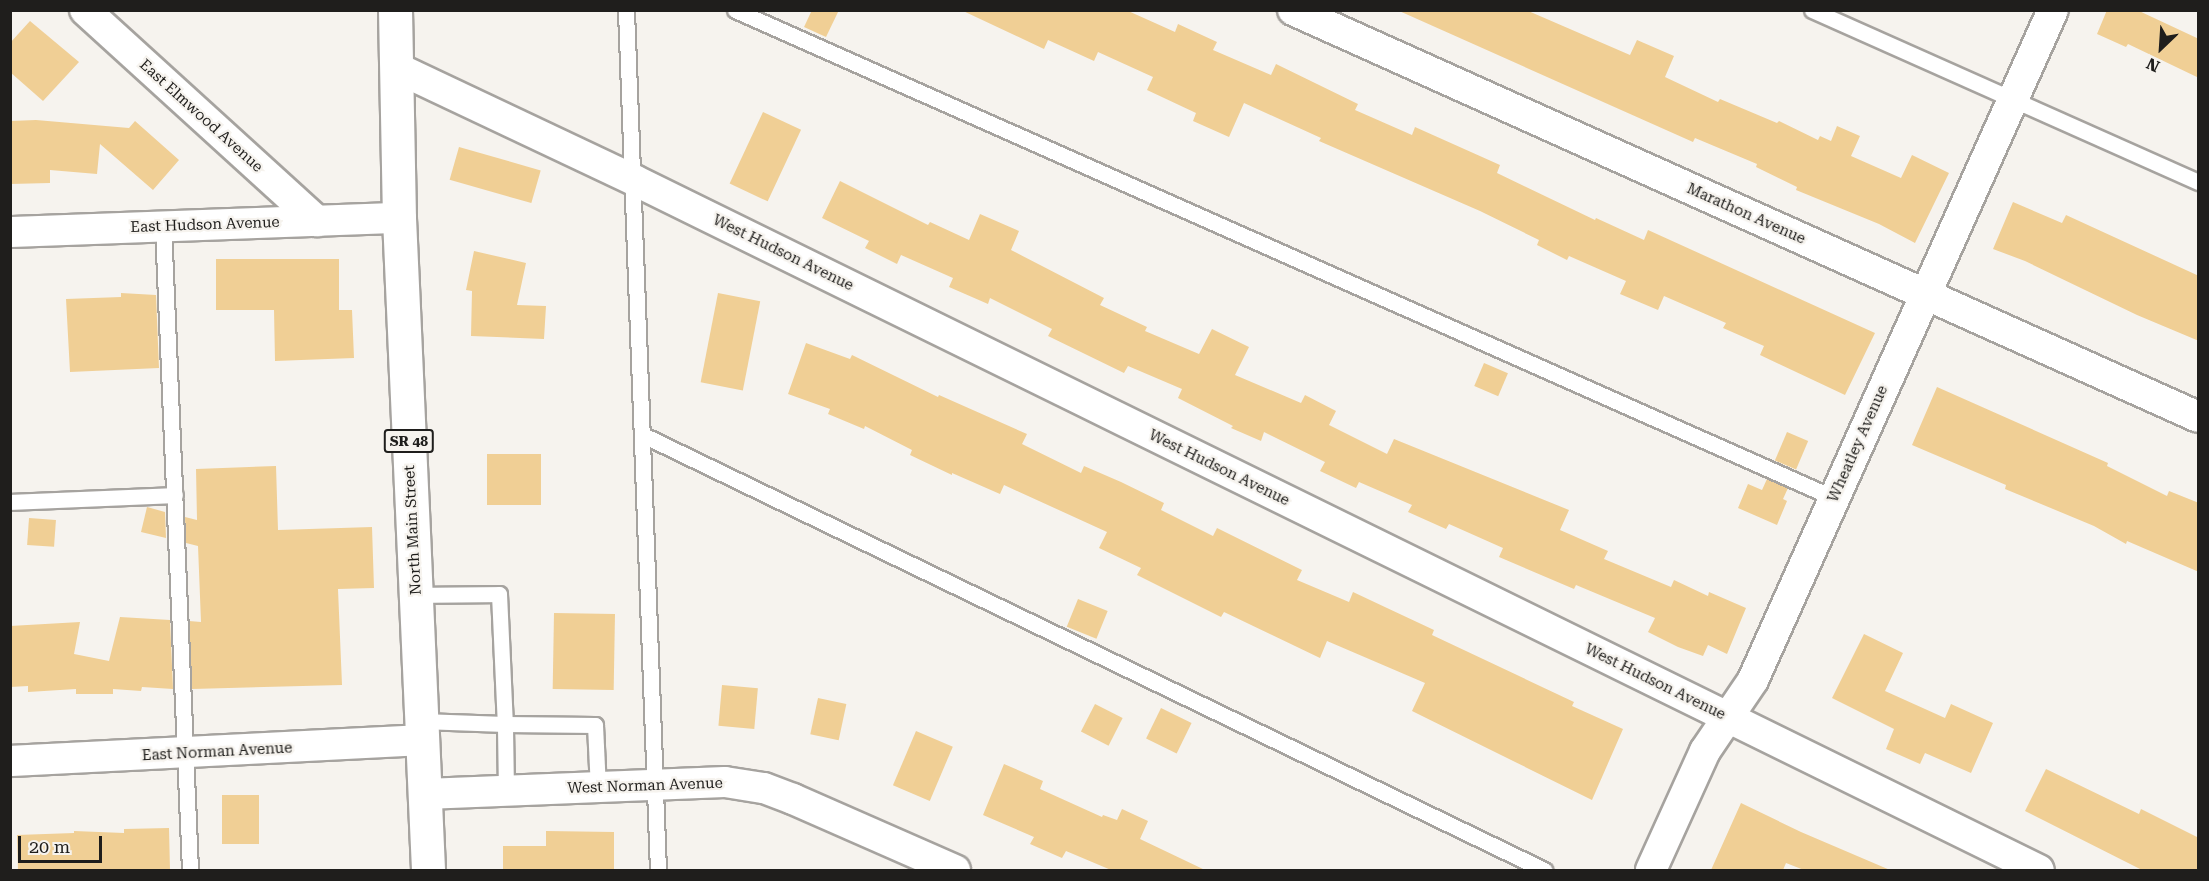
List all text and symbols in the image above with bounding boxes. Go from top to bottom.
north arrow [2131,18,2191,78]
text: N [2144,54,2163,76]
street label: East Elmwood Avenue [136,56,266,176]
street label: Marathon Avenue [1684,180,1808,248]
street label: West Hudson Avenue [710,211,856,295]
street label: East Hudson Avenue [130,213,280,237]
street label: Wheatley Avenue [1824,383,1892,505]
street label: West Hudson Avenue [1146,426,1292,510]
road number: SR 48 [384,430,434,452]
street label: North Main Street [401,465,425,595]
street label: West Hudson Avenue [1582,640,1728,724]
street label: East Norman Avenue [141,739,293,765]
street label: West Norman Avenue [567,774,723,798]
scale bar [21,824,105,862]
text: 20 m [29,836,70,857]

